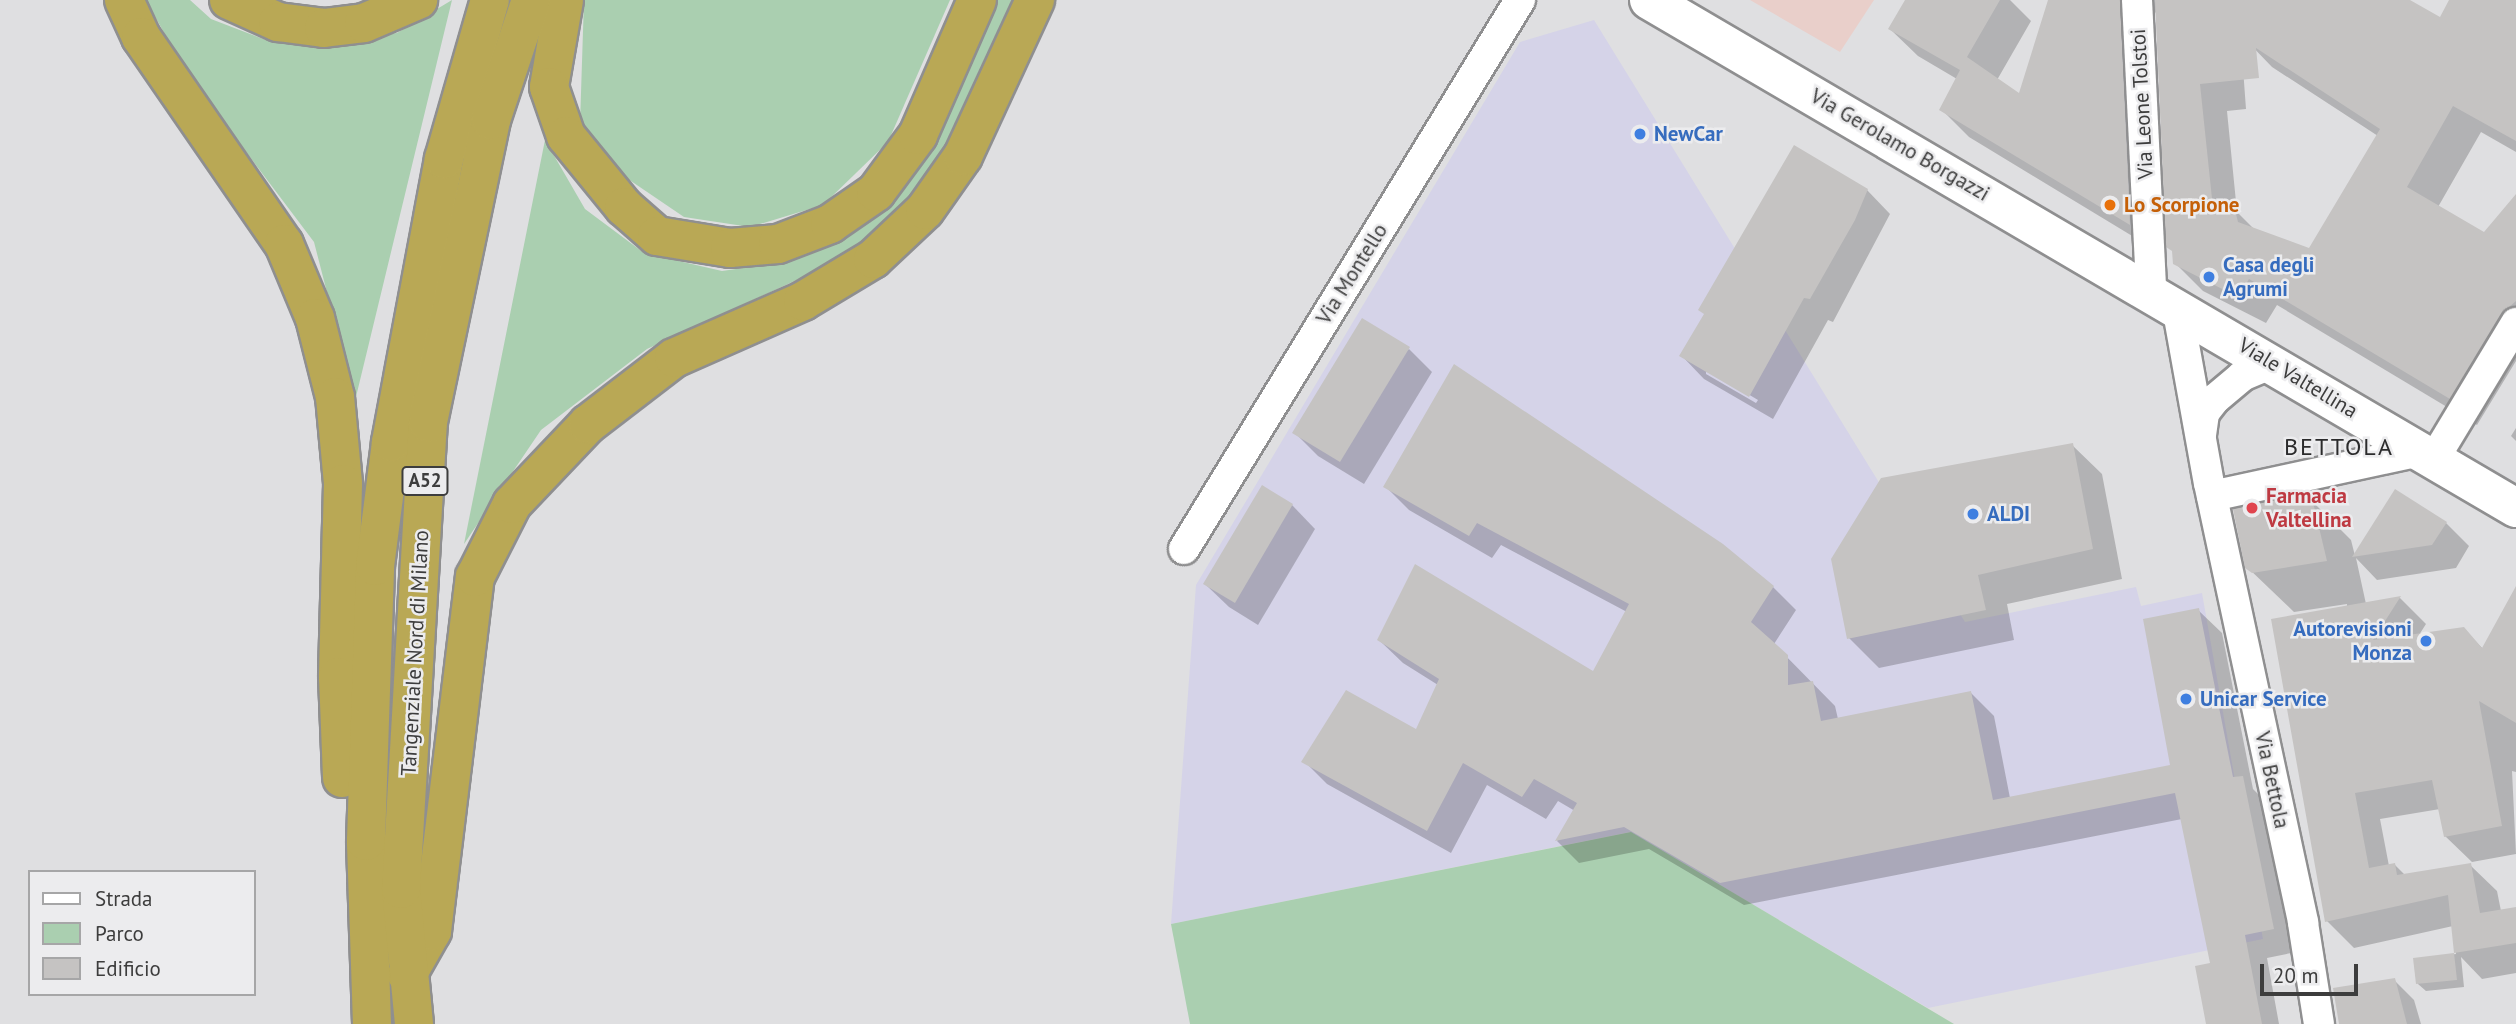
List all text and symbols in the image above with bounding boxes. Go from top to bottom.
street label: Via Leone Tolstoi [2125,28,2159,180]
street label: Via Gerolamo Borgazzi [1806,83,1994,207]
place label: NewCar [1654,121,1723,147]
marker: NewCar [1632,126,1648,142]
place label: Lo Scorpione [2124,192,2240,218]
marker: Lo Scorpione [2102,197,2118,213]
street label: Via Montello [1311,219,1393,329]
place label: Casa degli Agrumi [2223,252,2314,302]
marker: Casa degli Agrumi [2201,269,2217,285]
street label: Viale Valtellina [2234,332,2362,424]
district label: BETTOLA [2285,433,2393,461]
road number: A52 [400,466,450,496]
place label: Farmacia Valtellina [2266,483,2352,533]
marker: Farmacia Valtellina [2244,500,2260,516]
place label: ALDI [1987,501,2030,527]
marker: ALDI [1965,506,1981,522]
street label: Tangenziale Nord di Milano [396,529,434,777]
place label: Autorevisioni Monza [2293,616,2412,666]
marker: Autorevisioni Monza [2418,633,2434,649]
place label: Unicar Service [2200,686,2327,712]
marker: Unicar Service [2178,691,2194,707]
street label: Via Bettola [2249,729,2295,831]
legend [28,870,256,996]
text: Strada [95,885,153,912]
text: Parco [95,920,144,947]
scale bar [2264,950,2362,994]
text: Edificio [95,955,161,982]
text: 20 m [2273,962,2319,989]

